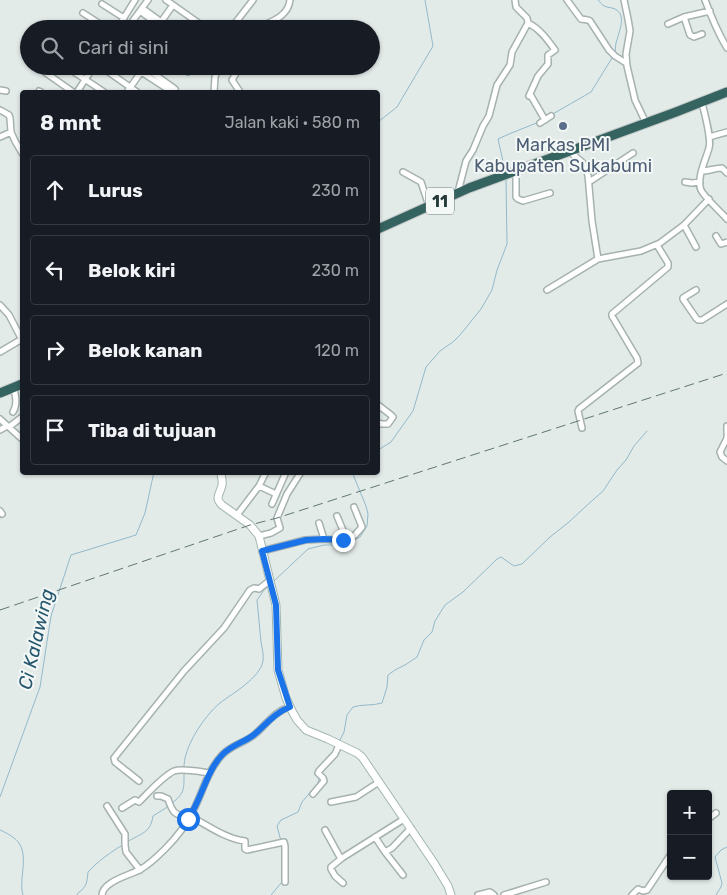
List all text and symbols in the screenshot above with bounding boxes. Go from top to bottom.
search box [20,20,380,75]
icon: search [38,34,66,62]
text: Cari di sini [78,36,169,59]
text: 8 mnt [40,110,101,135]
text: Jalan kaki · 580 m [225,113,360,132]
marker: Markas PMI Kabupaten Sukabumi [557,120,569,132]
place label: Markas PMI Kabupaten Sukabumi [474,134,652,177]
icon: ahead [41,176,69,204]
text: Lurus [88,179,143,202]
text: 230 m [312,181,359,200]
road number: 11 [426,188,454,215]
icon: left [41,256,69,284]
text: Belok kiri [88,259,175,282]
text: 230 m [312,261,359,280]
icon: right [41,336,69,364]
text: Belok kanan [88,339,203,362]
text: 120 m [314,341,359,360]
icon: arrive [41,416,69,444]
text: Tiba di tujuan [88,419,216,442]
route end [332,529,355,552]
water label: Ci Kalawing [13,586,59,692]
map controls [667,790,712,880]
button: + [667,790,712,835]
route start [177,808,200,831]
button: − [667,835,712,880]

